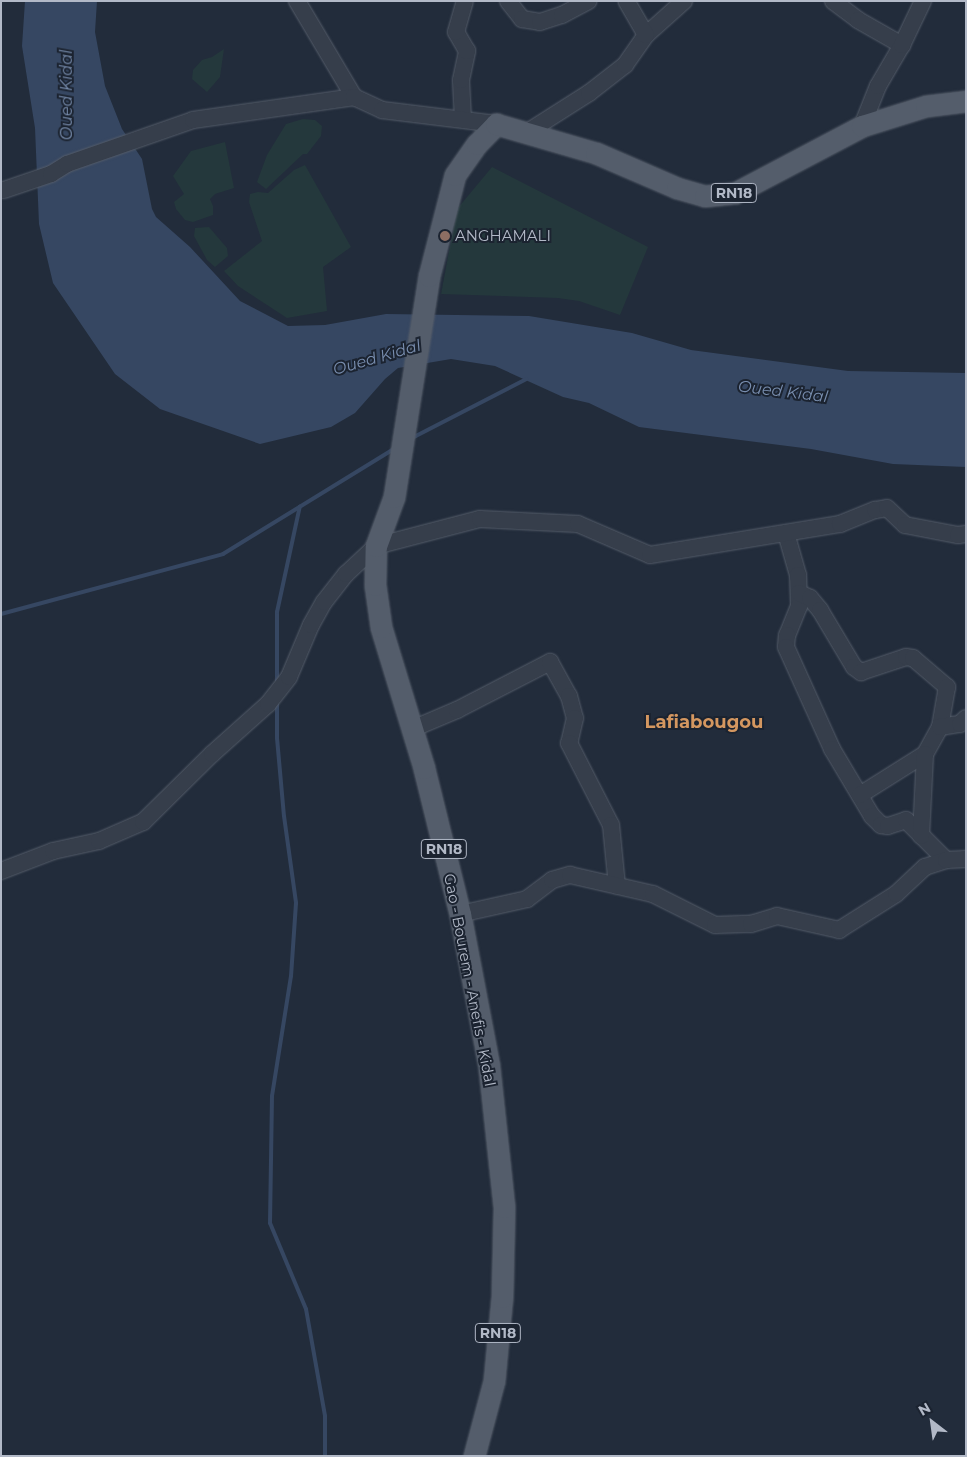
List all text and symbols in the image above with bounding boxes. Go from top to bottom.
water label: Oued Kidal [57,50,77,140]
road number: RN18 [710,182,758,204]
place label: ANGHAMALI [455,227,551,245]
marker: ANGHAMALI [439,230,451,242]
water label: Oued Kidal [331,336,423,380]
water label: Oued Kidal [737,377,829,407]
district label: Lafiabougou [645,711,763,733]
road number: RN18 [420,838,468,861]
street label: Gao - Bourem - Anefis - Kidal [441,872,499,1088]
road number: RN18 [474,1322,522,1345]
north arrow [907,1397,957,1447]
text: N [915,1398,934,1420]

